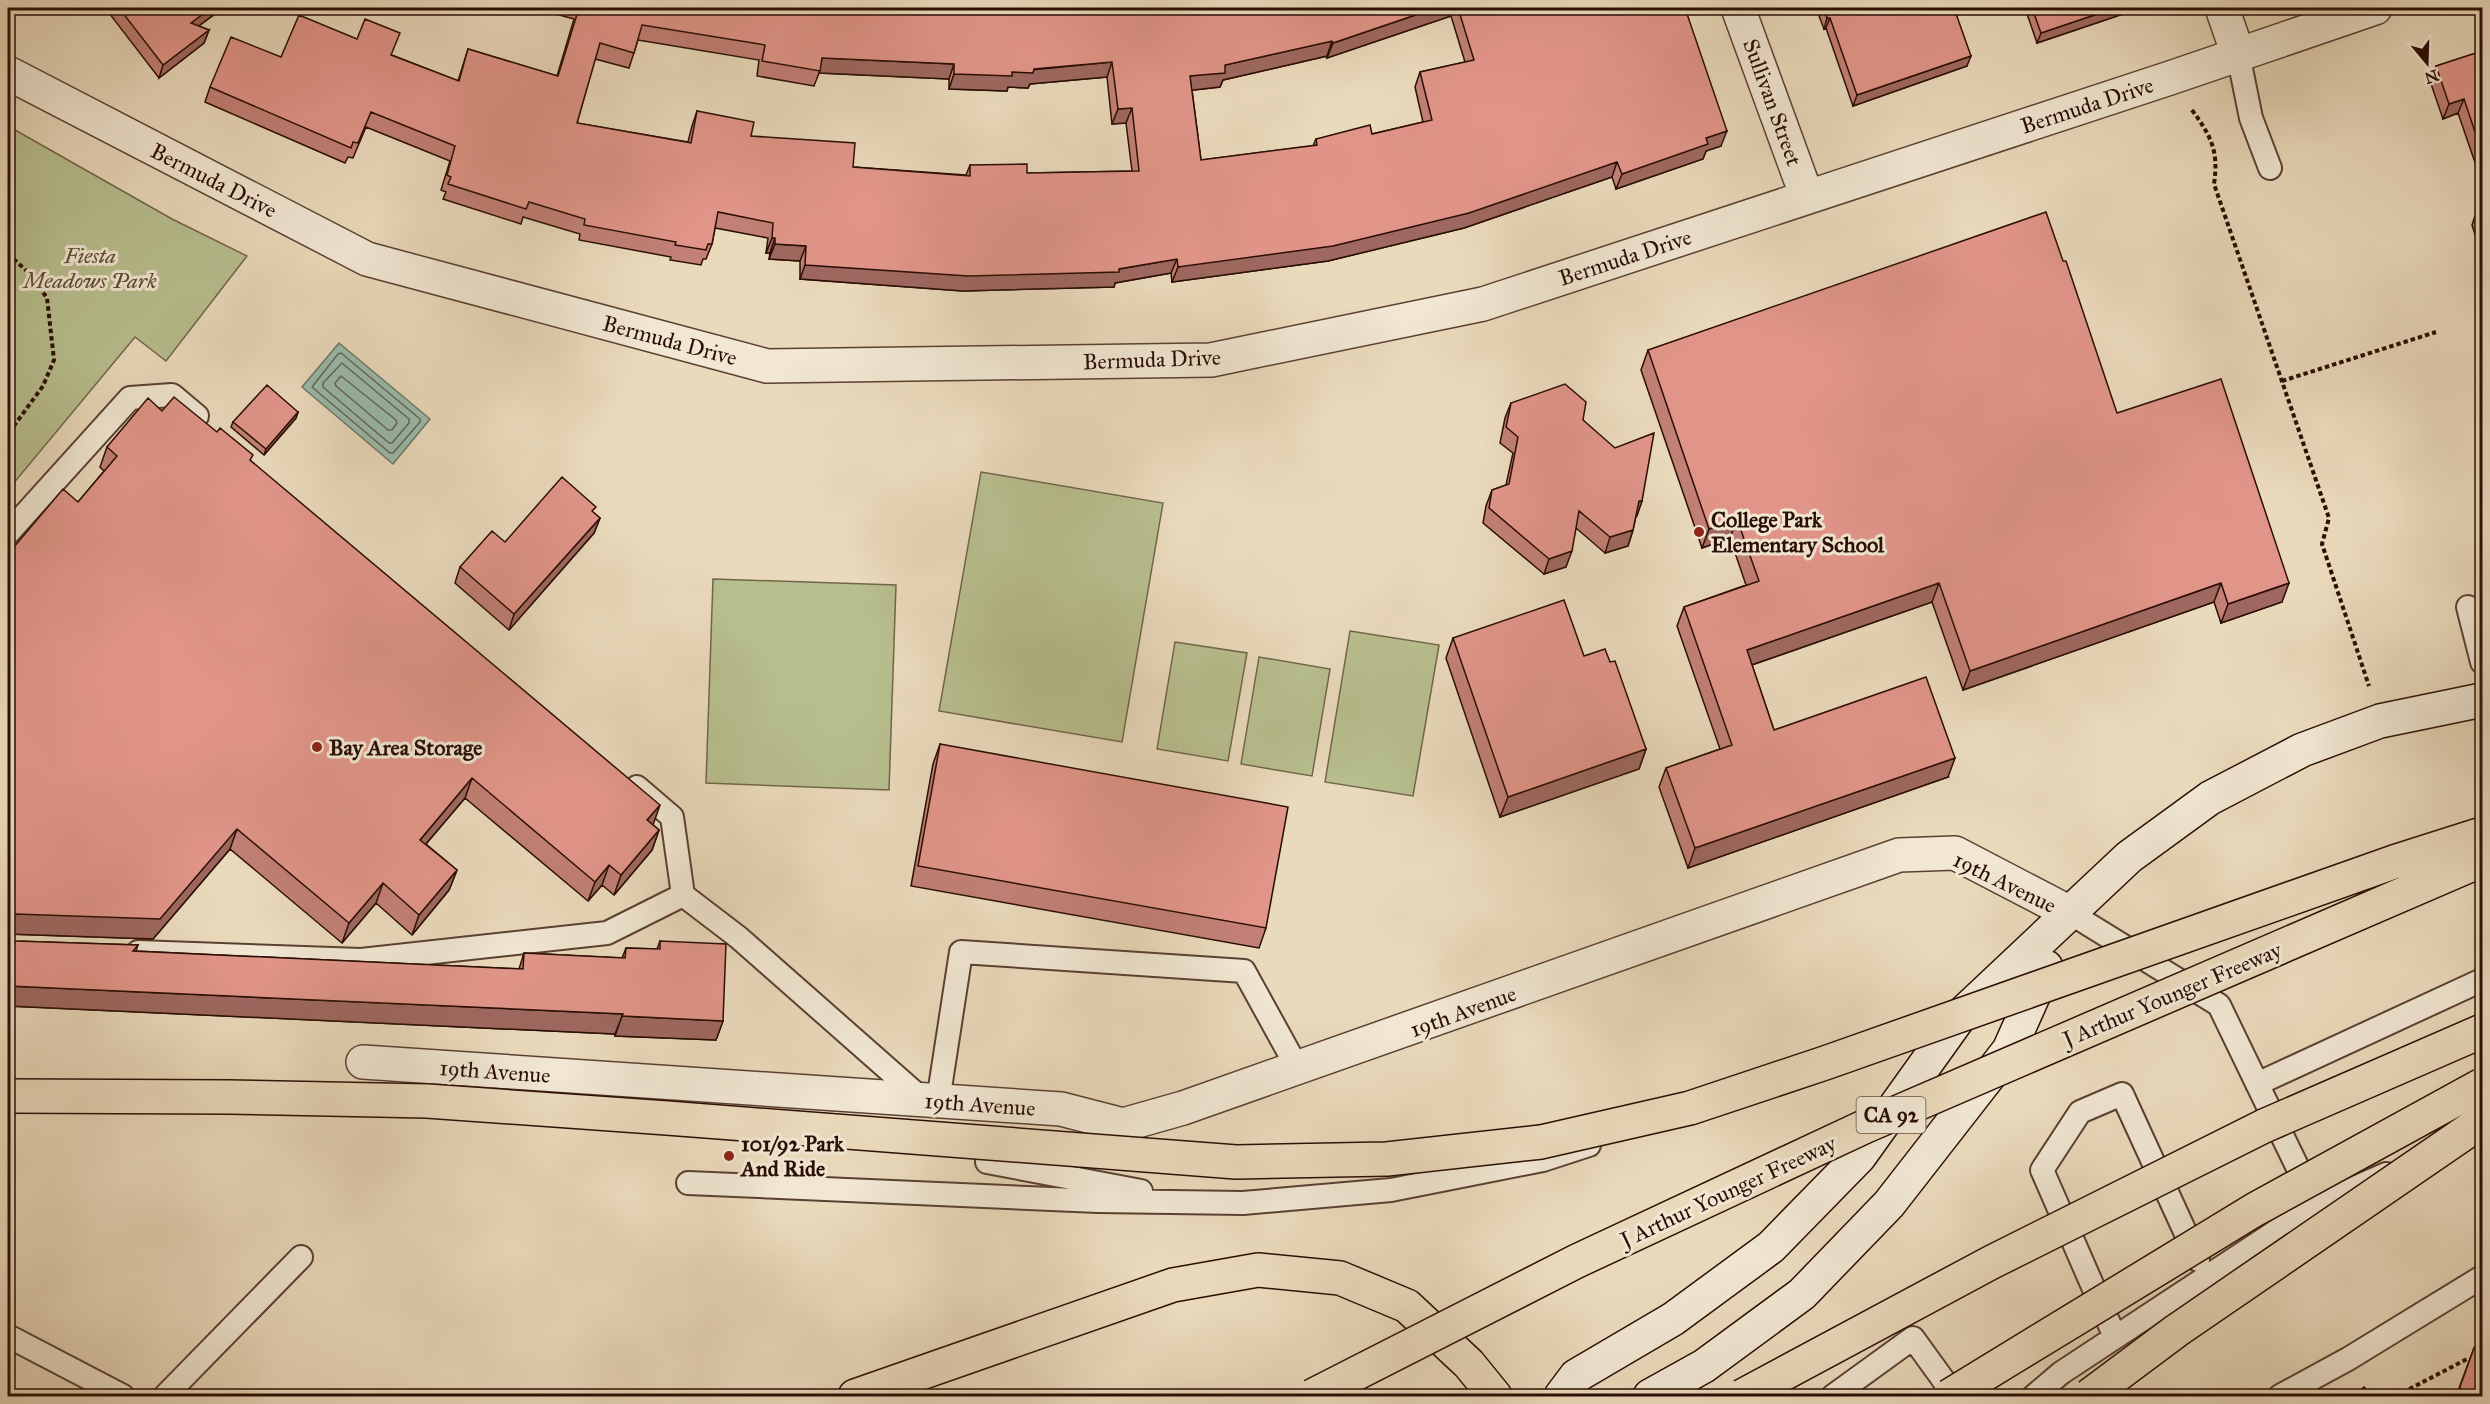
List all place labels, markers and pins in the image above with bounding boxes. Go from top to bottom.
place label: College Park Elementary School [1711,506,1885,558]
marker: College Park Elementary School [1692,525,1706,539]
place label: Bay Area Storage [329,734,482,761]
marker: Bay Area Storage [310,740,324,754]
place label: 101/92 Park And Ride [739,1130,845,1182]
marker: 101/92 Park And Ride [722,1149,736,1163]

